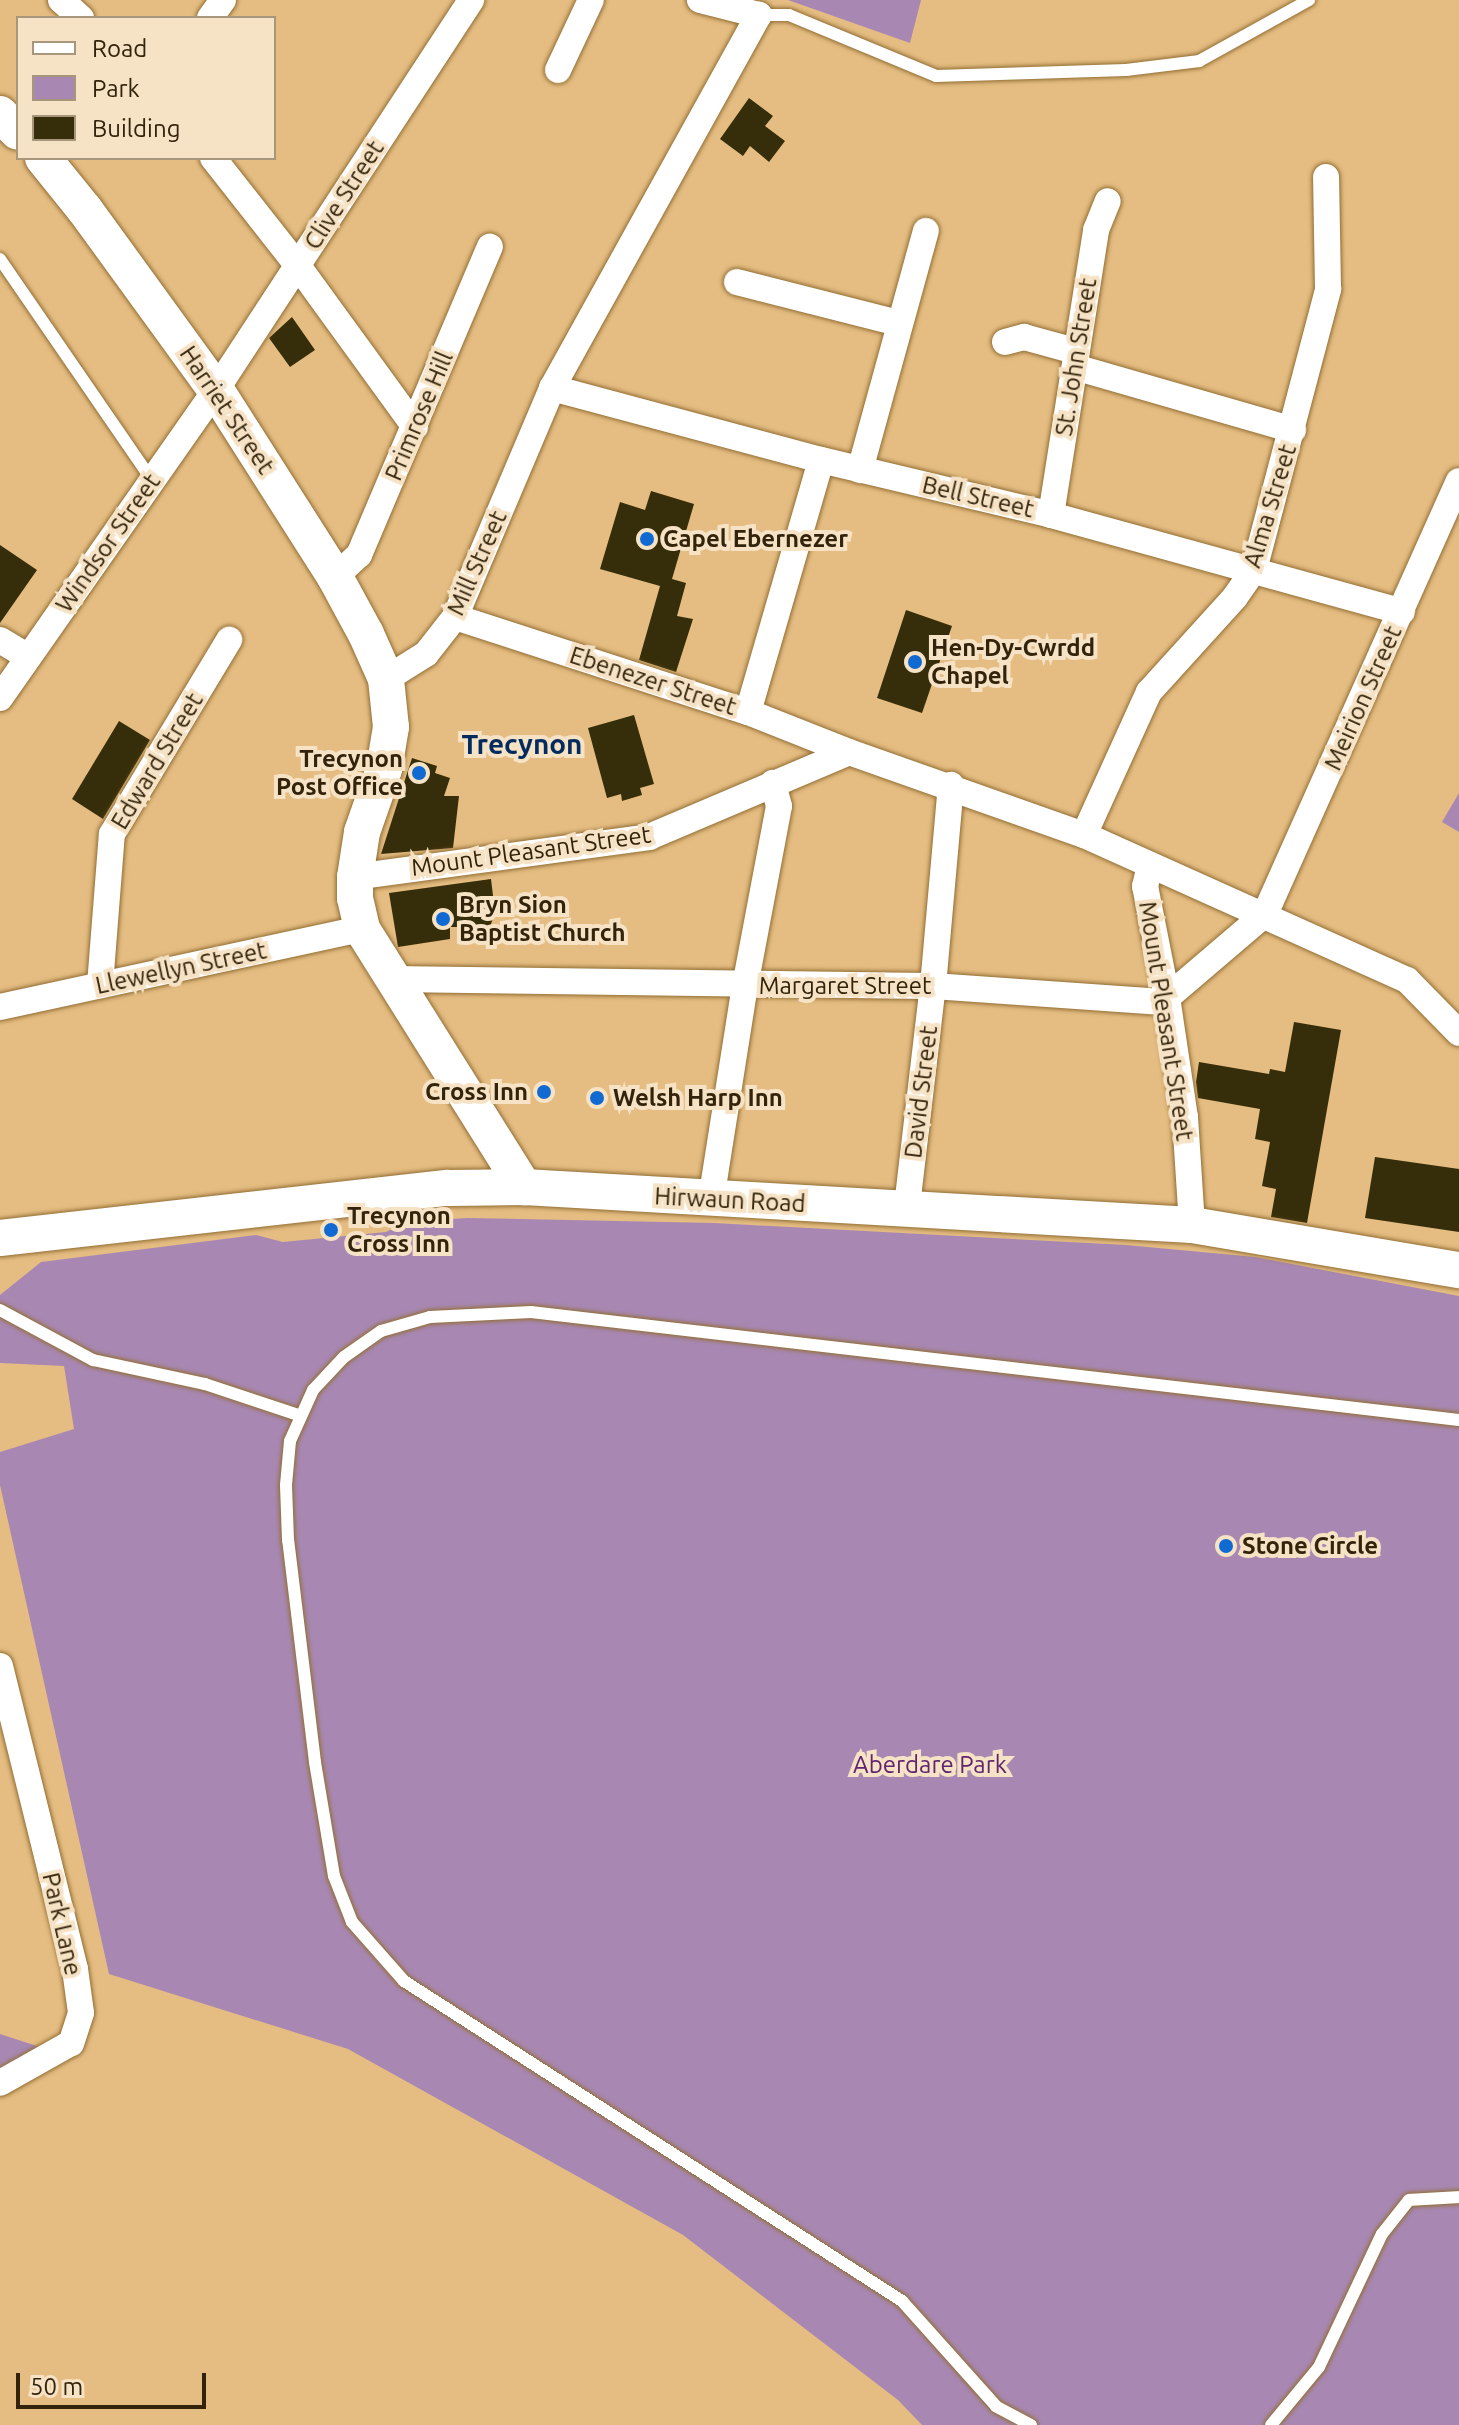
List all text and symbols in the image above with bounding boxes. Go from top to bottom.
legend [16,16,276,160]
text: Road [92,35,147,62]
text: Park [92,75,140,102]
text: Building [92,115,180,142]
street label: Clive Street [298,135,390,255]
street label: St. John Street [1049,276,1103,438]
street label: Harriet Street [174,340,280,480]
street label: Primrose Hill [379,347,459,485]
street label: Alma Street [1238,441,1302,571]
street label: Windsor Street [50,468,166,618]
street label: Bell Street [919,470,1037,524]
street label: Mill Street [441,506,513,620]
place label: Capel Ebernezer [663,525,848,553]
marker: Capel Ebernezer [638,530,656,548]
street label: Meirion Street [1318,621,1408,775]
place label: Hen-Dy-Cwrdd Chapel [931,634,1095,690]
street label: Ebenezer Street [566,641,740,721]
marker: Hen-Dy-Cwrdd Chapel [906,653,924,671]
street label: Edward Street [105,688,209,834]
district label: Trecynon [461,727,583,761]
place label: Trecynon Post Office [276,745,403,801]
marker: Trecynon Post Office [410,764,428,782]
street label: Mount Pleasant Street [409,820,653,882]
place label: Bryn Sion Baptist Church [459,891,626,947]
street label: Mount Pleasant Street [1133,899,1199,1143]
marker: Bryn Sion Baptist Church [434,910,452,928]
street label: Llewellyn Street [93,936,269,1000]
street label: Margaret Street [759,972,931,1000]
street label: David Street [899,1024,943,1160]
place label: Cross Inn [425,1078,528,1106]
marker: Cross Inn [535,1083,553,1101]
place label: Welsh Harp Inn [613,1084,783,1112]
marker: Welsh Harp Inn [588,1089,606,1107]
street label: Hirwaun Road [654,1182,806,1218]
place label: Trecynon Cross Inn [347,1202,451,1258]
marker: Trecynon Cross Inn [322,1221,340,1239]
place label: Stone Circle [1242,1532,1378,1560]
marker: Stone Circle [1217,1537,1235,1555]
park label: Aberdare Park [853,1751,1007,1779]
street label: Park Lane [36,1870,88,1978]
scale bar [20,2357,210,2407]
text: 50 m [30,2373,83,2400]

